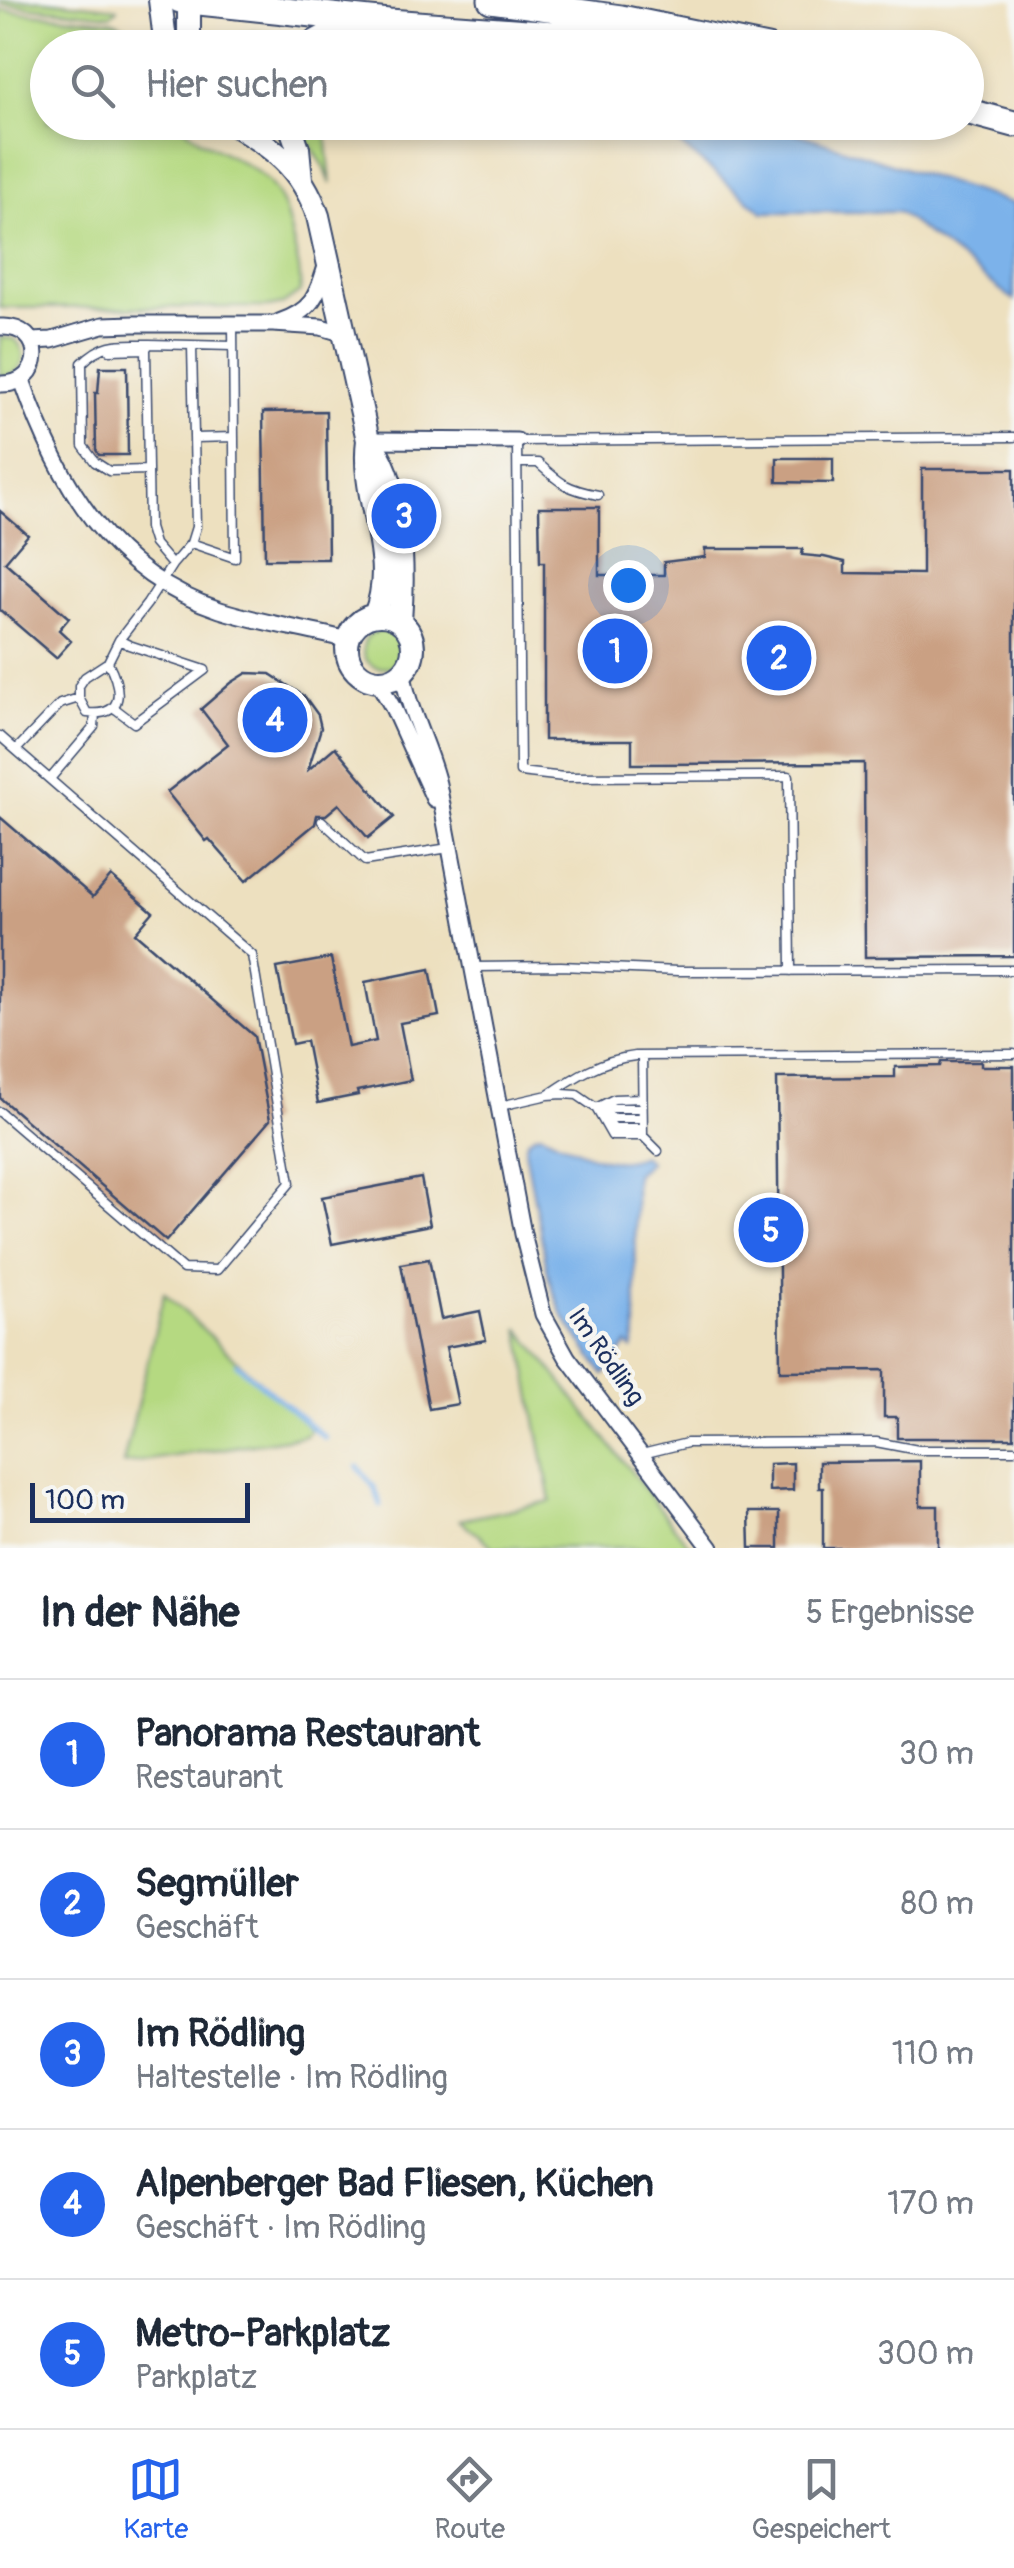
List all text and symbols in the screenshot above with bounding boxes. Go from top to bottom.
search box [30,30,984,140]
icon: search [65,58,120,113]
text: Hier suchen [145,61,328,109]
pin: 3 [372,478,436,554]
your location [603,560,654,611]
pin: 1 [582,614,648,688]
pin: 2 [746,620,812,696]
pin: 4 [242,682,308,758]
pin: 5 [738,1192,804,1268]
street label: Im Rödling [561,1302,651,1412]
scale bar [30,1478,250,1522]
text: 100 m [45,1483,125,1518]
text: In der Nähe [40,1587,239,1639]
text: 5 Ergebnisse [806,1593,974,1633]
text: Panorama Restaurant [135,1710,480,1758]
text: 1 [66,1734,79,1774]
text: 30 m [899,1734,974,1774]
text: Restaurant [135,1758,283,1798]
text: Segmüller [135,1860,299,1908]
text: 2 [64,1884,81,1924]
text: 80 m [901,1884,974,1924]
text: Geschäft [135,1908,259,1948]
text: Im Rödling [135,2010,305,2058]
text: 3 [64,2034,81,2074]
text: 110 m [892,2034,974,2074]
text: Haltestelle · Im Rödling [135,2058,448,2098]
text: Alpenberger Bad Fliesen, Küchen [135,2160,654,2208]
text: 4 [63,2184,82,2224]
text: 170 m [887,2184,974,2224]
text: Geschäft · Im Rödling [135,2208,426,2248]
text: Metro-Parkplatz [135,2310,390,2358]
text: 5 [64,2334,81,2374]
text: 300 m [877,2334,974,2374]
text: Parkplatz [135,2358,257,2398]
tab: Karte [123,2452,188,2547]
tab: Route [435,2452,505,2547]
tab: Gespeichert [751,2452,891,2547]

